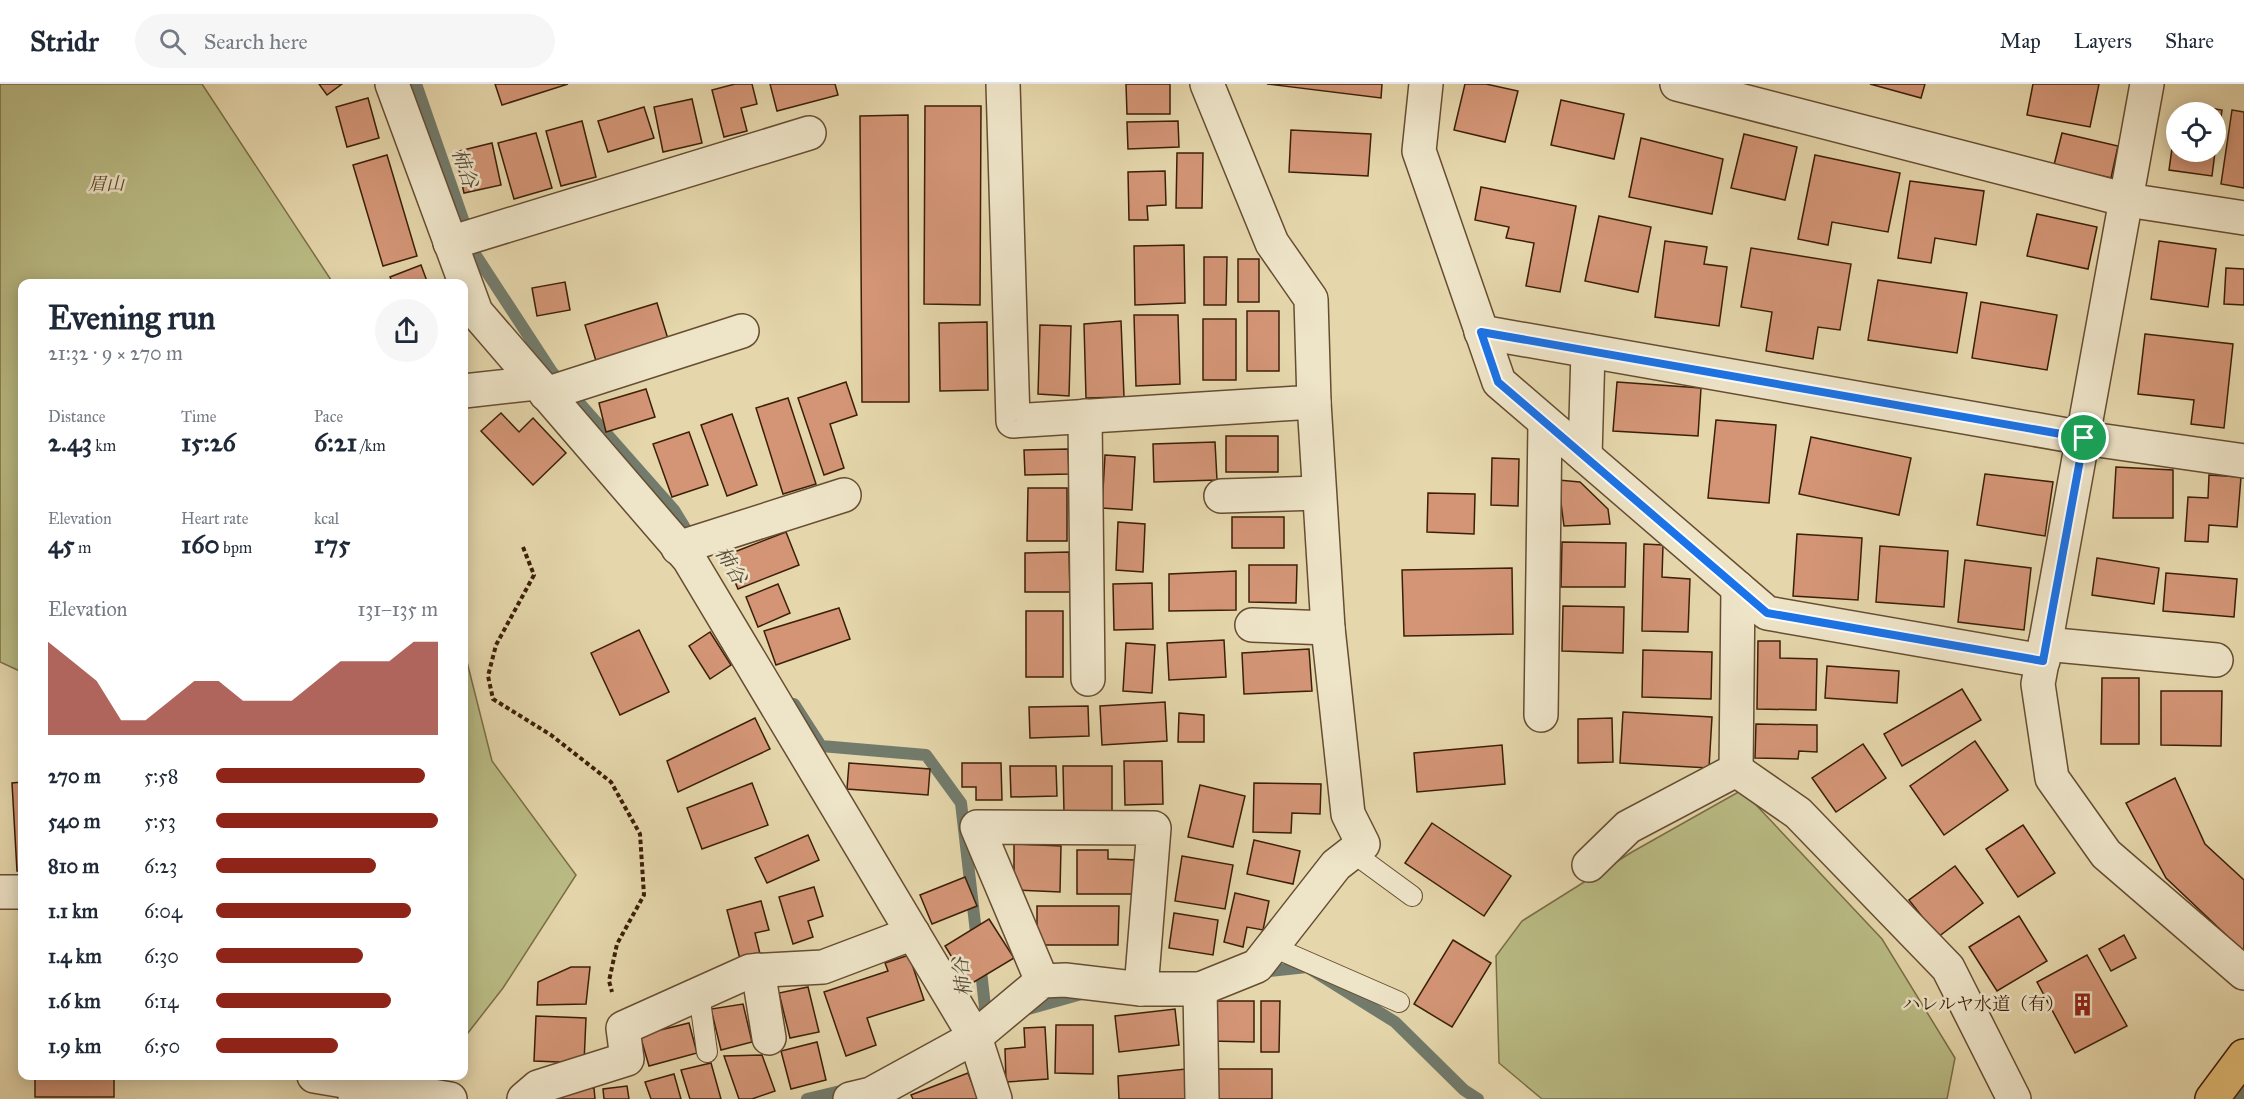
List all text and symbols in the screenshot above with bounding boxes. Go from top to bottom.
search box [135,14,555,68]
text: Stridr [30,24,99,59]
icon: search [156,25,189,58]
text: Search here [204,28,308,55]
text: Map [2000,28,2041,54]
text: Layers [2074,28,2132,54]
text: Share [2165,28,2214,54]
map controls [2166,102,2226,162]
button: locate [2166,102,2226,162]
water label: 柿谷 [447,145,483,192]
park label: 眉山 [88,173,126,195]
text: Evening run [48,298,215,338]
button: share [375,299,438,362]
text: 21:32 · 9 × 270 m [48,341,183,365]
text: Distance [48,407,105,426]
text: Time [181,407,216,426]
text: Pace [314,407,343,426]
pin [2058,412,2109,463]
icon: arrive [2067,421,2100,454]
text: 2.43 [48,426,92,458]
text: 15:26 [181,426,236,458]
text: 6:21 [314,426,357,458]
text: km [92,436,116,455]
text: /km [357,436,386,455]
text: Elevation [48,509,112,528]
text: Heart rate [181,509,248,528]
text: kcal [314,509,339,528]
text: 45 [48,528,75,560]
text: 160 [181,528,220,560]
text: 175 [314,528,350,560]
text: m [75,538,91,557]
text: bpm [220,538,252,557]
water label: 柿谷 [710,542,752,589]
text: Elevation [48,597,127,621]
text: 131–135 m [357,597,438,621]
text: 270 m [48,764,101,788]
text: 5:58 [144,764,178,788]
text: 540 m [48,809,101,833]
text: 5:53 [144,809,176,833]
text: 810 m [48,854,99,878]
text: 6:23 [144,854,177,878]
text: 1.1 km [48,899,98,923]
text: 6:04 [144,899,182,923]
text: 1.4 km [48,944,102,968]
text: 6:30 [144,944,179,968]
water label: 柿谷 [948,955,976,998]
text: 1.6 km [48,989,101,1013]
text: 6:14 [144,989,178,1013]
building icon: ハレルヤ水道（有） [2069,991,2095,1017]
place label: ハレルヤ水道（有） [1902,993,2064,1015]
text: 1.9 km [48,1034,101,1058]
text: 6:50 [144,1034,180,1058]

